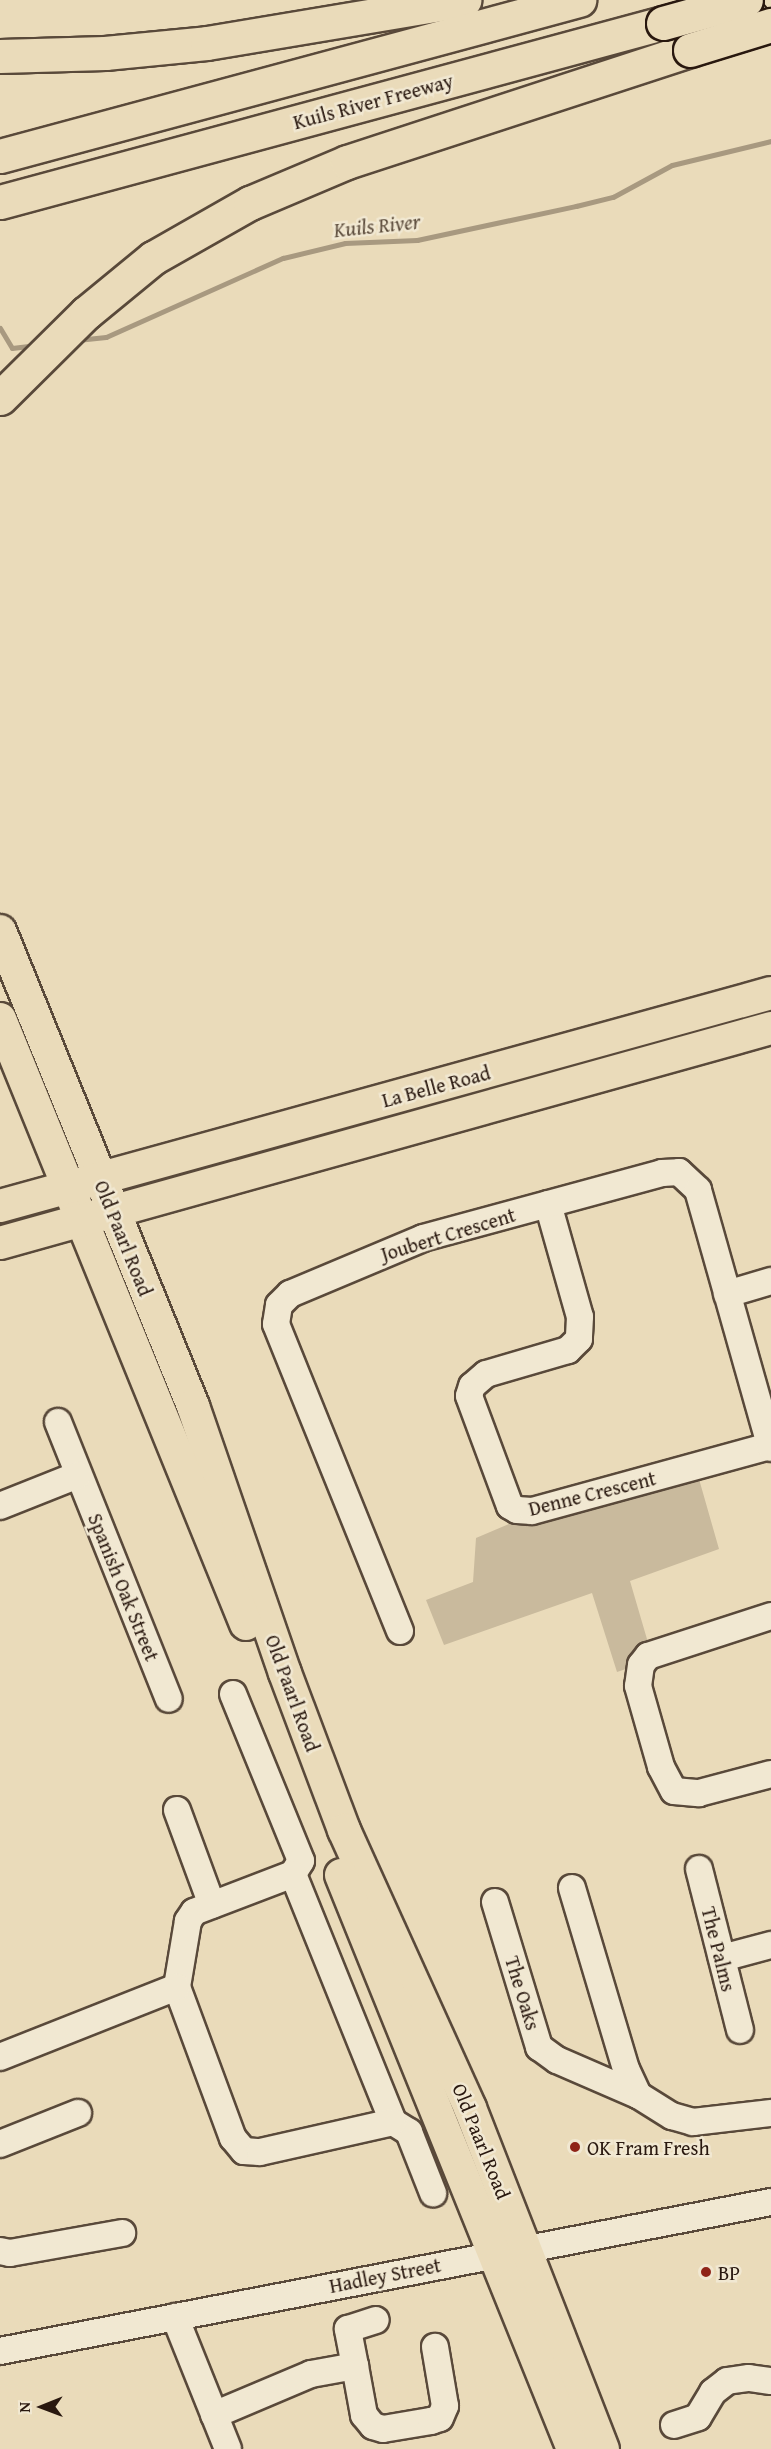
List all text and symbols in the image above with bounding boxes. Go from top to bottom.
street label: Kuils River Freeway [290,68,456,134]
water label: Kuils River [332,209,422,243]
street label: La Belle Road [379,1060,493,1112]
street label: Old Paarl Road [90,1177,158,1299]
street label: Joubert Crescent [378,1202,518,1266]
street label: Denne Crescent [526,1466,658,1520]
street label: Spanish Oak Street [83,1510,165,1664]
street label: Old Paarl Road [261,1631,325,1755]
street label: The Palms [697,1904,741,1994]
street label: The Oaks [500,1953,546,2033]
street label: Old Paarl Road [448,2080,516,2202]
place label: OK Fram Fresh [587,2135,710,2159]
marker: OK Fram Fresh [568,2140,582,2154]
street label: Hadley Street [327,2252,443,2298]
place label: BP [718,2260,740,2284]
marker: BP [699,2265,713,2279]
north arrow [12,2377,72,2437]
text: N [12,2402,36,2413]

